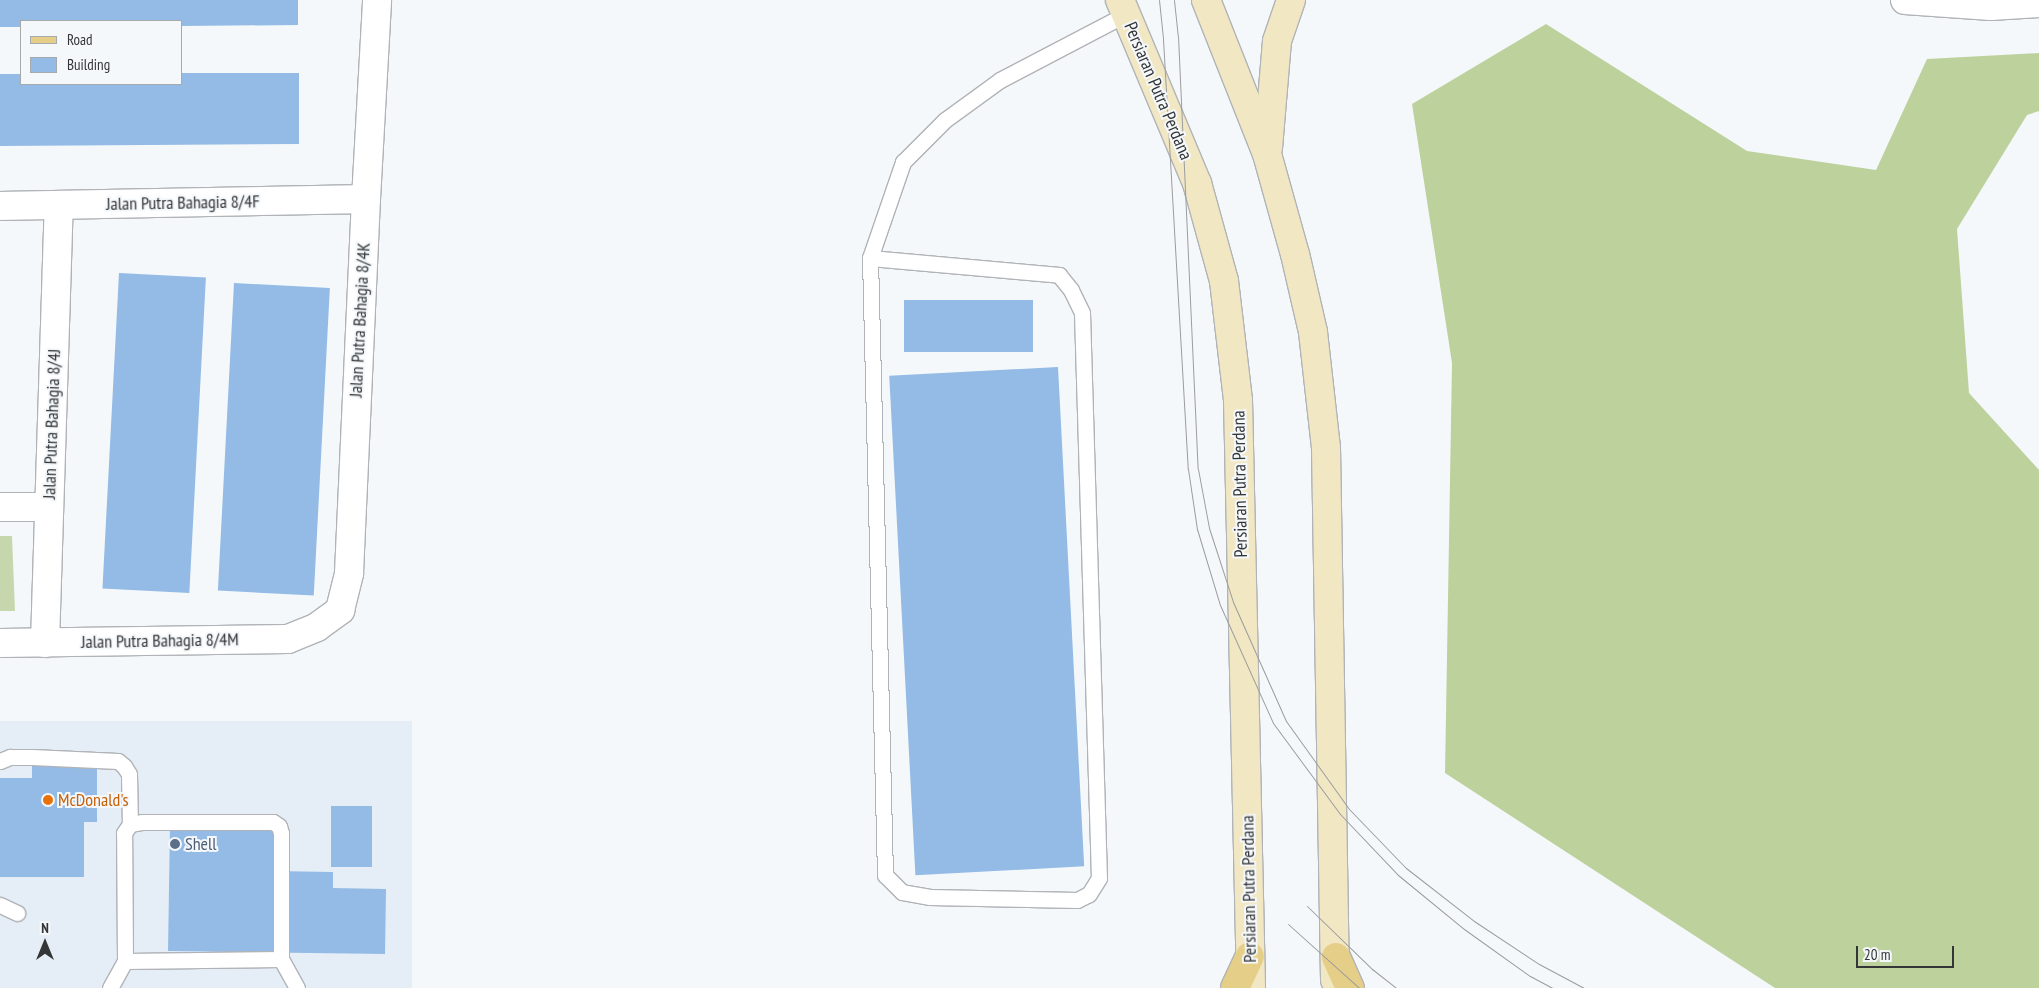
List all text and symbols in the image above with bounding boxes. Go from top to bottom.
street label: Persiaran Putra Perdana [1119,19,1197,163]
legend [20,20,182,85]
text: Road [67,30,93,49]
text: Building [67,55,110,74]
street label: Jalan Putra Bahagia 8/4F [106,191,260,215]
street label: Jalan Putra Bahagia 8/4K [345,242,375,398]
street label: Jalan Putra Bahagia 8/4J [39,349,65,499]
street label: Persiaran Putra Perdana [1228,410,1252,558]
street label: Jalan Putra Bahagia 8/4M [81,629,239,653]
place label: McDonald's [58,789,129,811]
marker: McDonald's [42,794,54,806]
street label: Persiaran Putra Perdana [1237,815,1261,963]
place label: Shell [185,833,216,855]
marker: Shell [169,838,181,850]
north arrow [20,918,70,968]
text: N [41,919,49,937]
scale bar [1859,936,1956,968]
text: 20 m [1864,945,1890,964]

